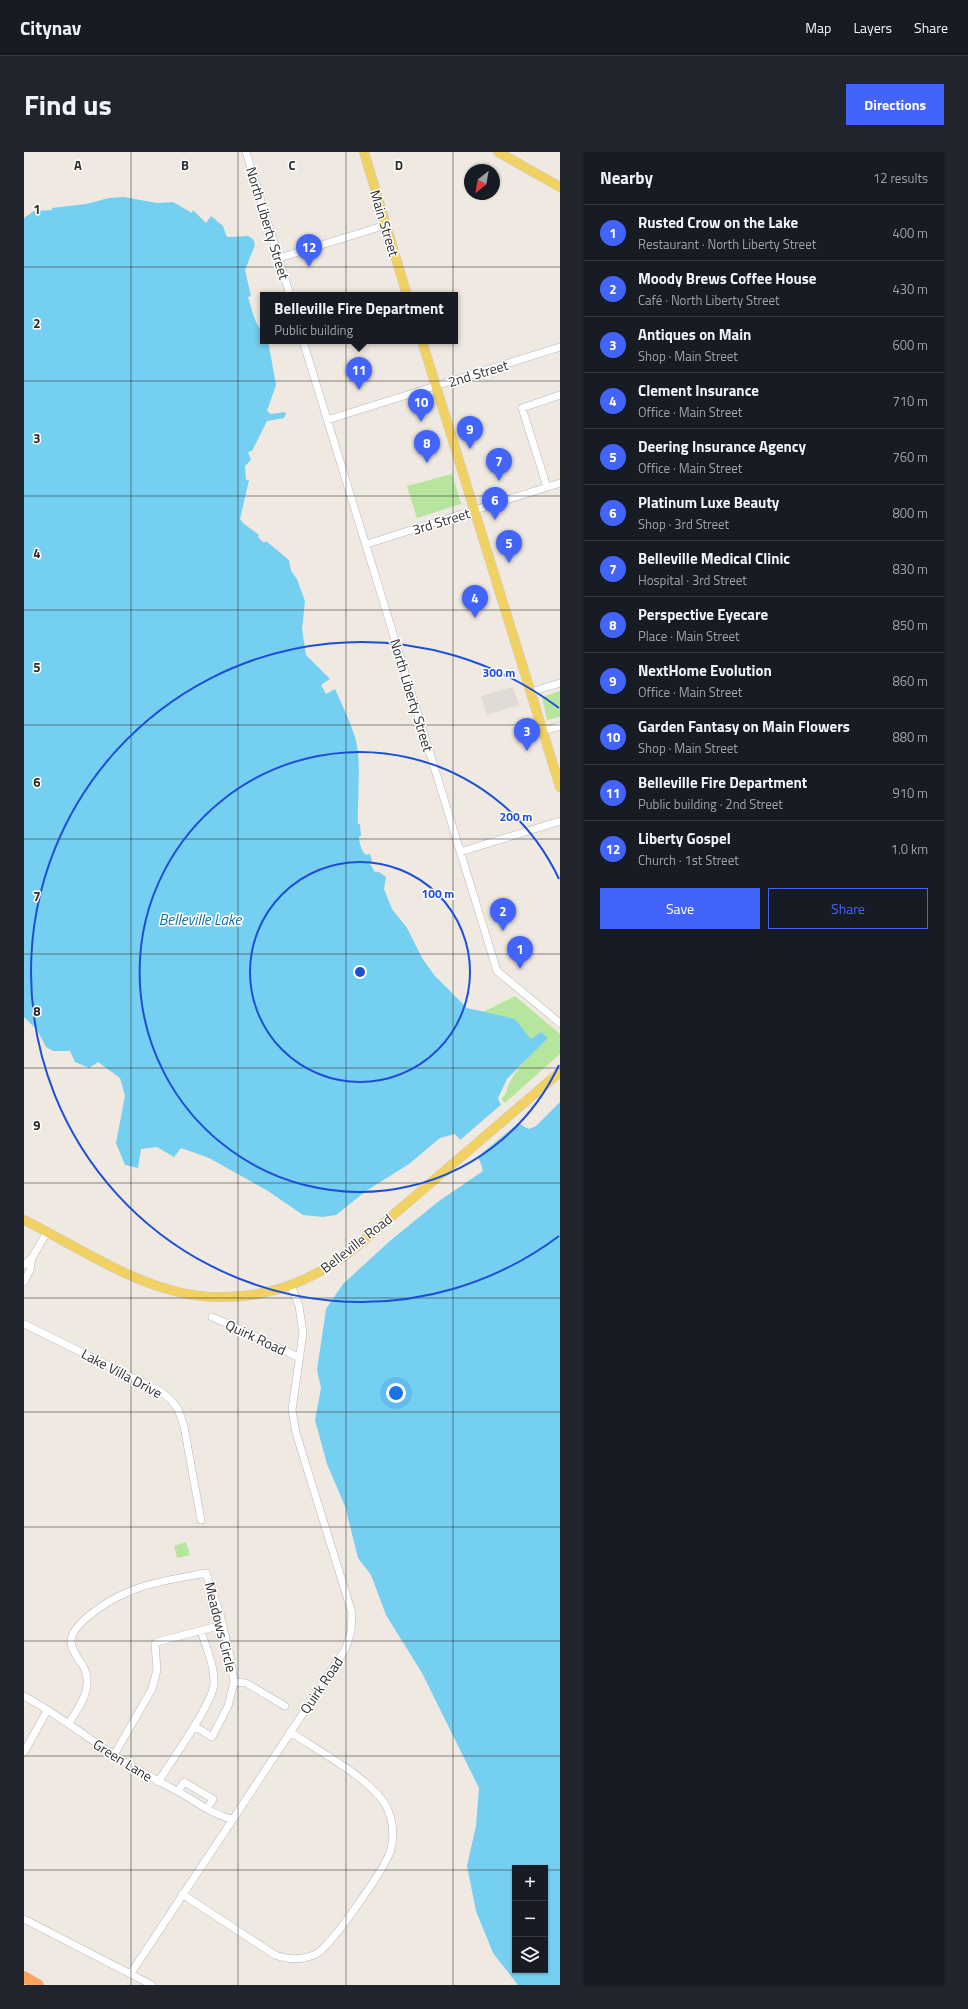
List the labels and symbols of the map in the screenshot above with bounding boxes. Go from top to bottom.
text: A [74,155,82,175]
text: B [181,155,189,175]
text: C [288,155,296,175]
text: D [395,155,403,175]
street label: North Liberty Street [241,164,295,282]
north arrow [464,164,500,200]
street label: Main Street [365,187,405,259]
text: 1 [33,199,41,219]
pin: 12 [296,234,322,267]
text: 2 [33,313,41,333]
street label: 2nd Street [445,354,511,392]
pin: 11 [346,357,372,390]
pin: 10 [408,389,434,422]
pin: 9 [457,416,483,449]
text: 3 [33,428,41,448]
pin: 8 [414,430,440,463]
pin: 7 [486,448,512,481]
pin: 6 [482,487,508,520]
street label: 3rd Street [410,502,472,540]
pin: 5 [496,530,522,563]
text: 4 [33,543,41,563]
pin: 4 [462,585,488,618]
street label: North Liberty Street [385,636,439,754]
text: 5 [33,657,41,677]
text: 300 m [483,663,515,682]
pin: 3 [514,718,540,751]
text: 6 [33,772,41,792]
text: 200 m [500,807,532,826]
text: 100 m [422,884,454,903]
text: 7 [33,886,41,906]
pin: 2 [490,898,516,931]
water label: Belleville Lake [159,908,242,931]
pin: 1 [507,936,533,969]
centre of rings [353,965,367,979]
text: 8 [33,1001,41,1021]
text: 9 [33,1115,41,1135]
street label: Belleville Road [316,1208,396,1278]
street label: Quirk Road [222,1314,290,1360]
street label: Lake Villa Drive [78,1343,166,1403]
your location [386,1383,406,1403]
street label: Meadows Circle [200,1580,242,1674]
street label: Quirk Road [294,1652,348,1718]
street label: Green Lane [89,1734,157,1786]

